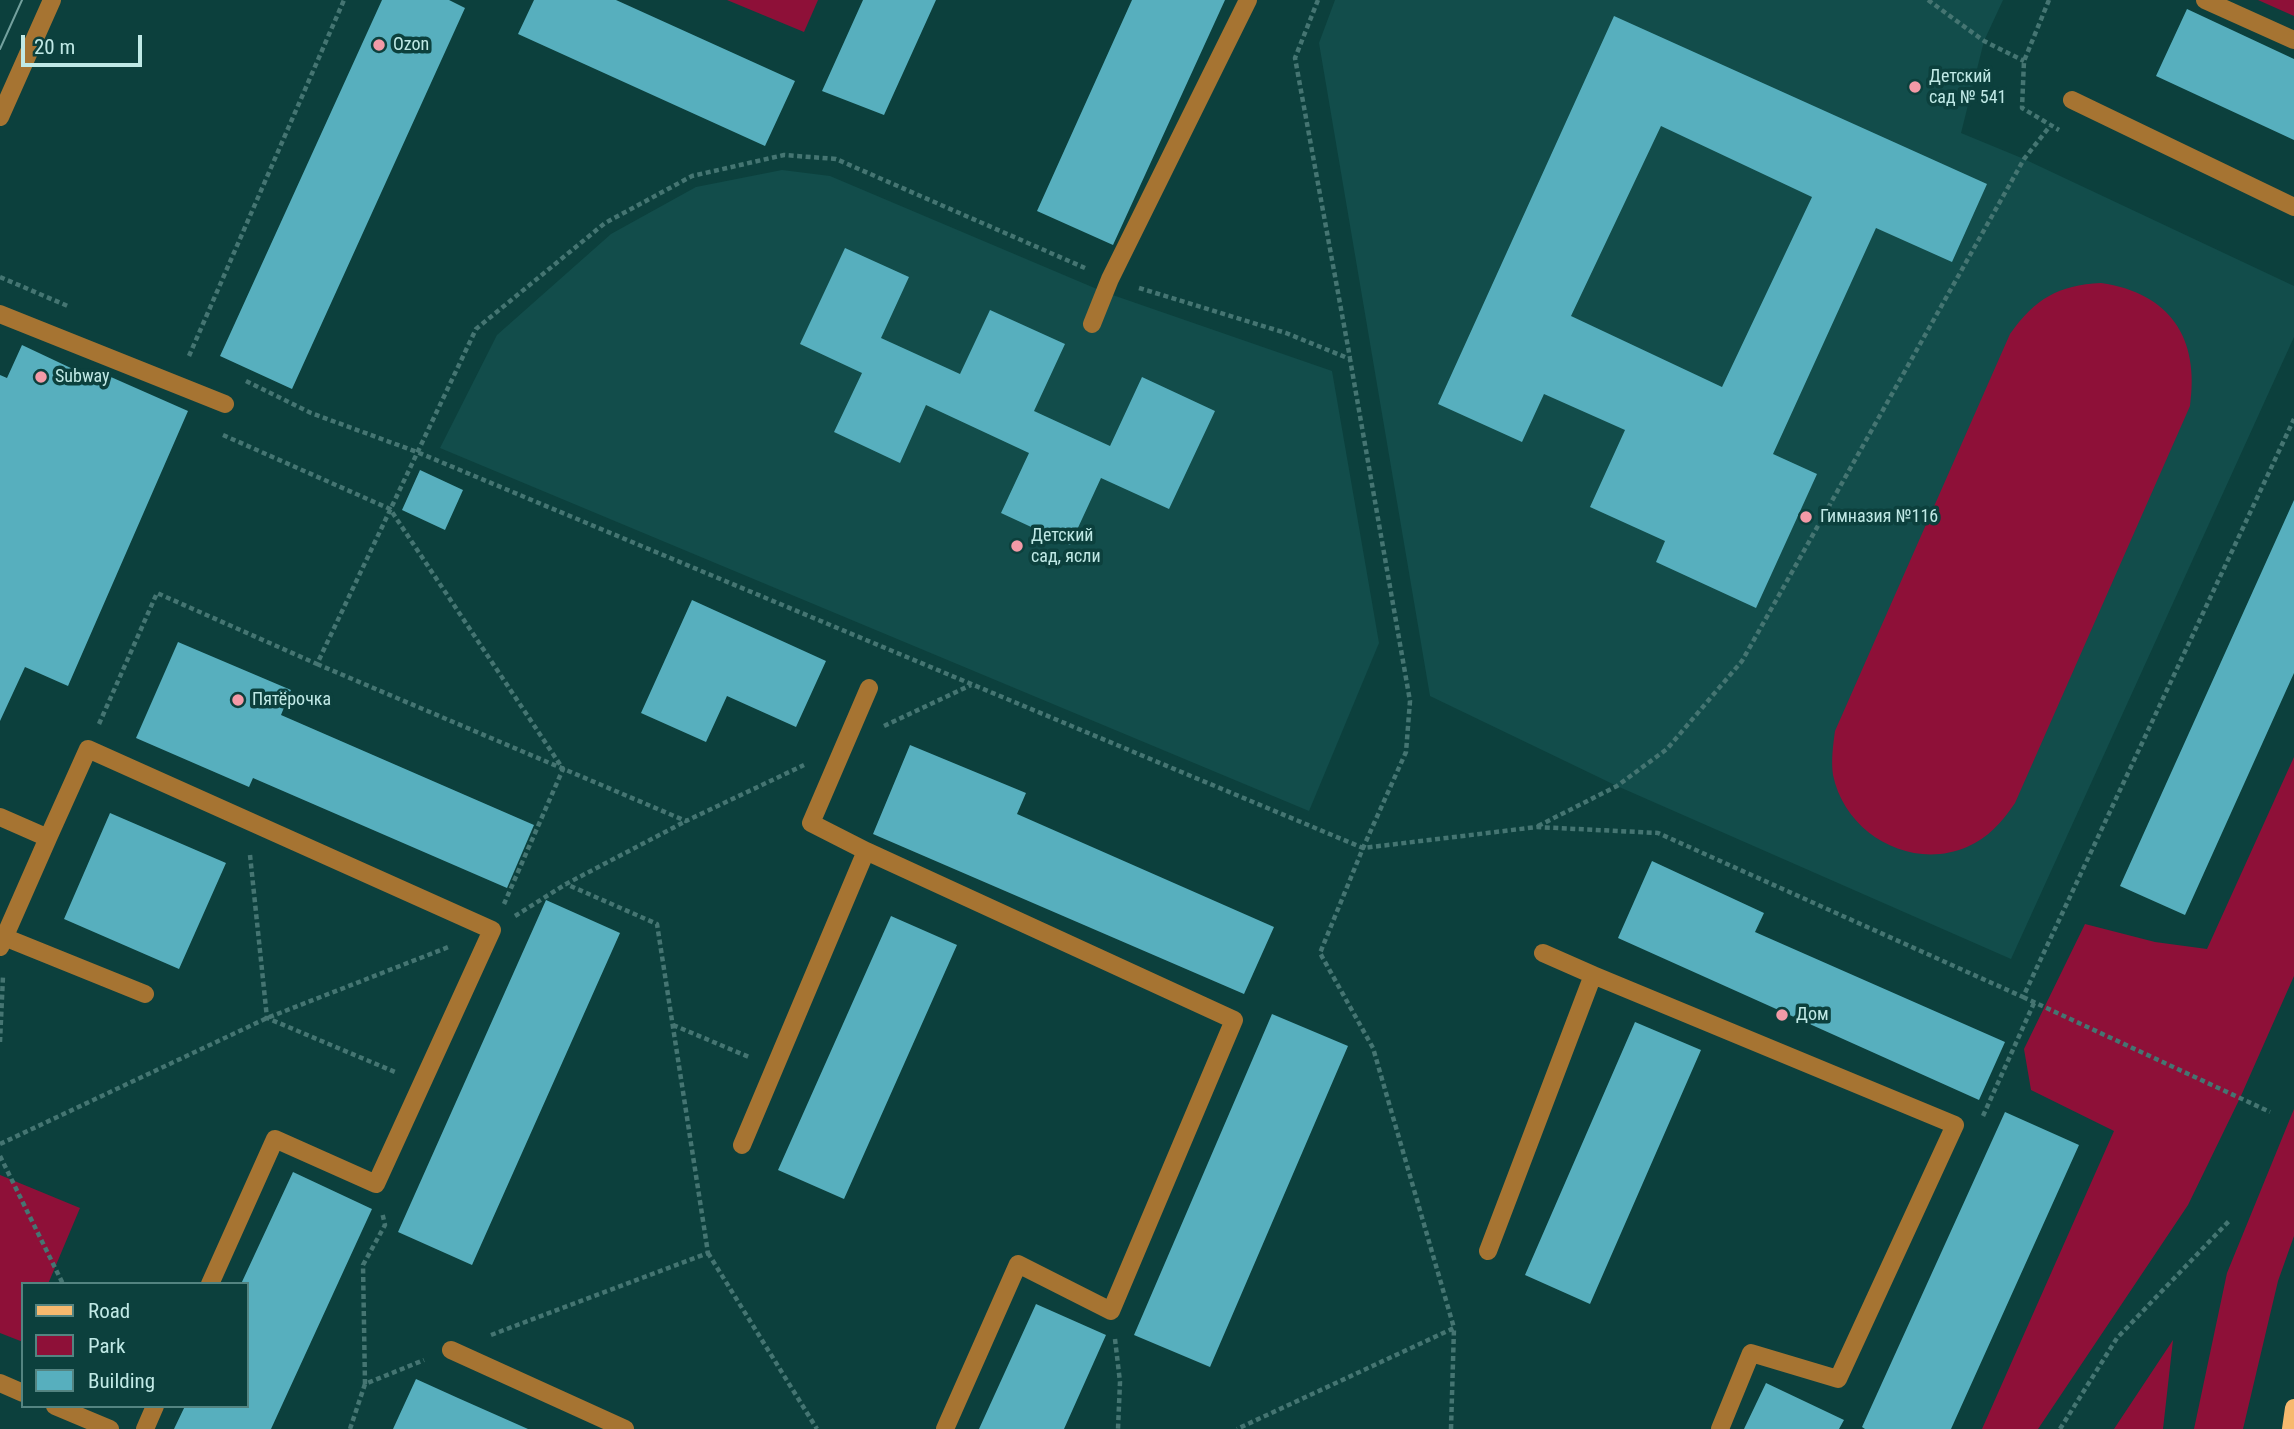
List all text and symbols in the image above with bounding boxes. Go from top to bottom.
scale bar [24,21,145,65]
place label: Ozon [393,34,429,56]
text: 20 m [34,35,75,59]
marker: Ozon [371,37,387,53]
place label: Детский сад № 541 [1929,66,2006,108]
marker: Детский сад № 541 [1907,79,1923,95]
place label: Subway [55,366,110,388]
marker: Subway [33,369,49,385]
place label: Гимназия №116 [1820,506,1938,528]
marker: Гимназия №116 [1798,509,1814,525]
place label: Детский сад, ясли [1031,525,1101,568]
marker: Детский сад, ясли [1009,538,1025,554]
place label: Пятёрочка [252,689,331,711]
marker: Пятёрочка [230,692,246,708]
place label: Дом [1796,1004,1829,1026]
marker: Дом [1774,1007,1790,1023]
legend [21,1282,248,1408]
text: Road [88,1299,130,1323]
text: Park [88,1334,125,1358]
text: Building [88,1369,155,1393]

